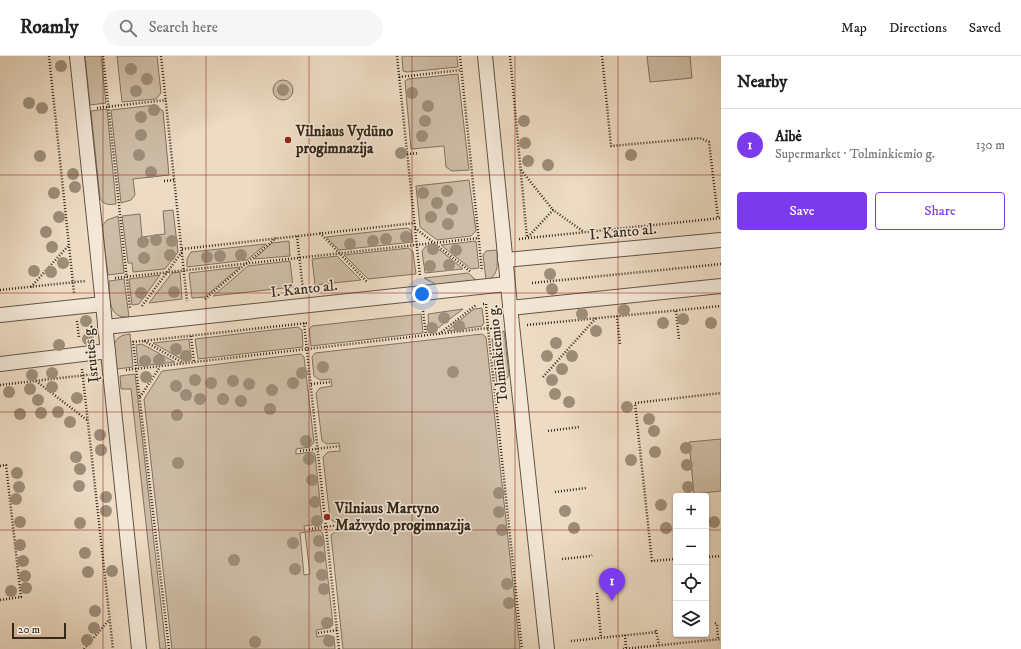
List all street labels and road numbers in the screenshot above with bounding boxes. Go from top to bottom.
street label: I. Kanto al. [589,220,657,244]
street label: I. Kanto al. [270,276,338,302]
street label: Tolminkiemio g. [483,304,513,404]
street label: Įsruties g. [79,324,103,384]

